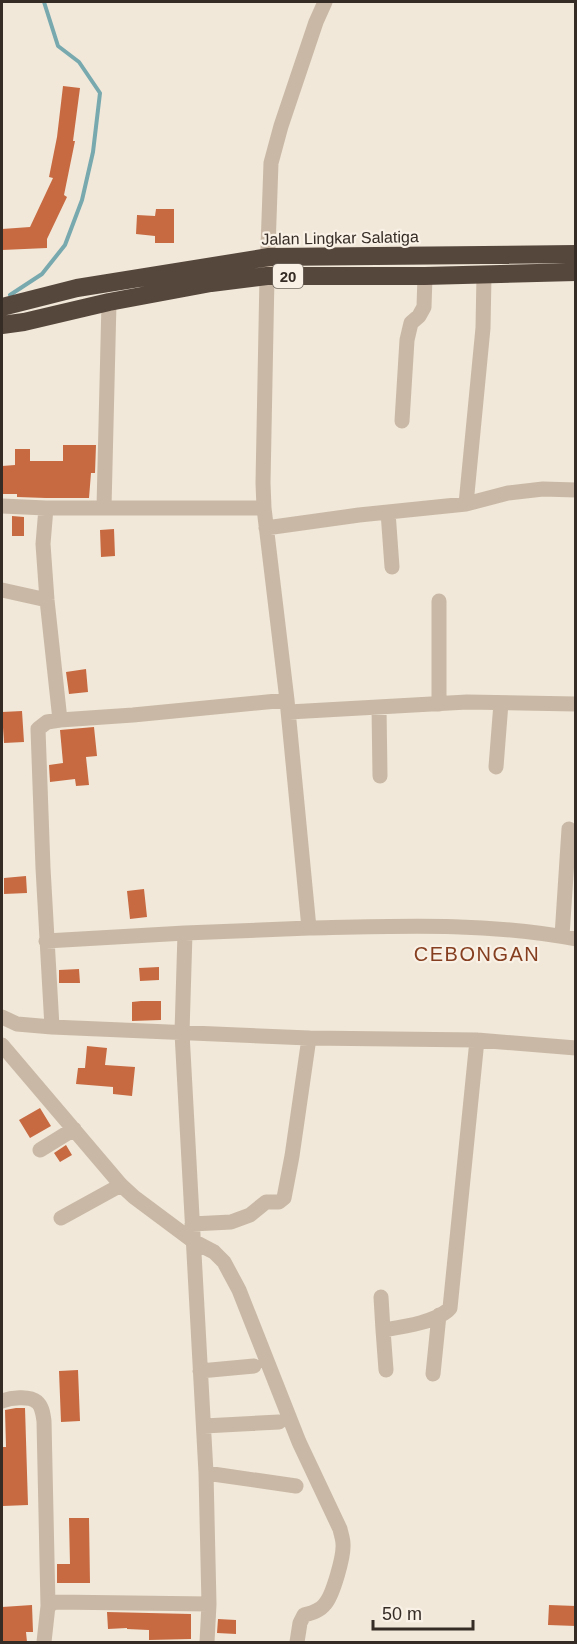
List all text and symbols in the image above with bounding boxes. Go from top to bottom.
street label: Jalan Lingkar Salatiga [261,228,419,248]
road number: 20 [273,264,303,288]
district label: CEBONGAN [414,943,540,965]
scale bar [373,1593,474,1631]
text: 50 m [382,1604,422,1624]

